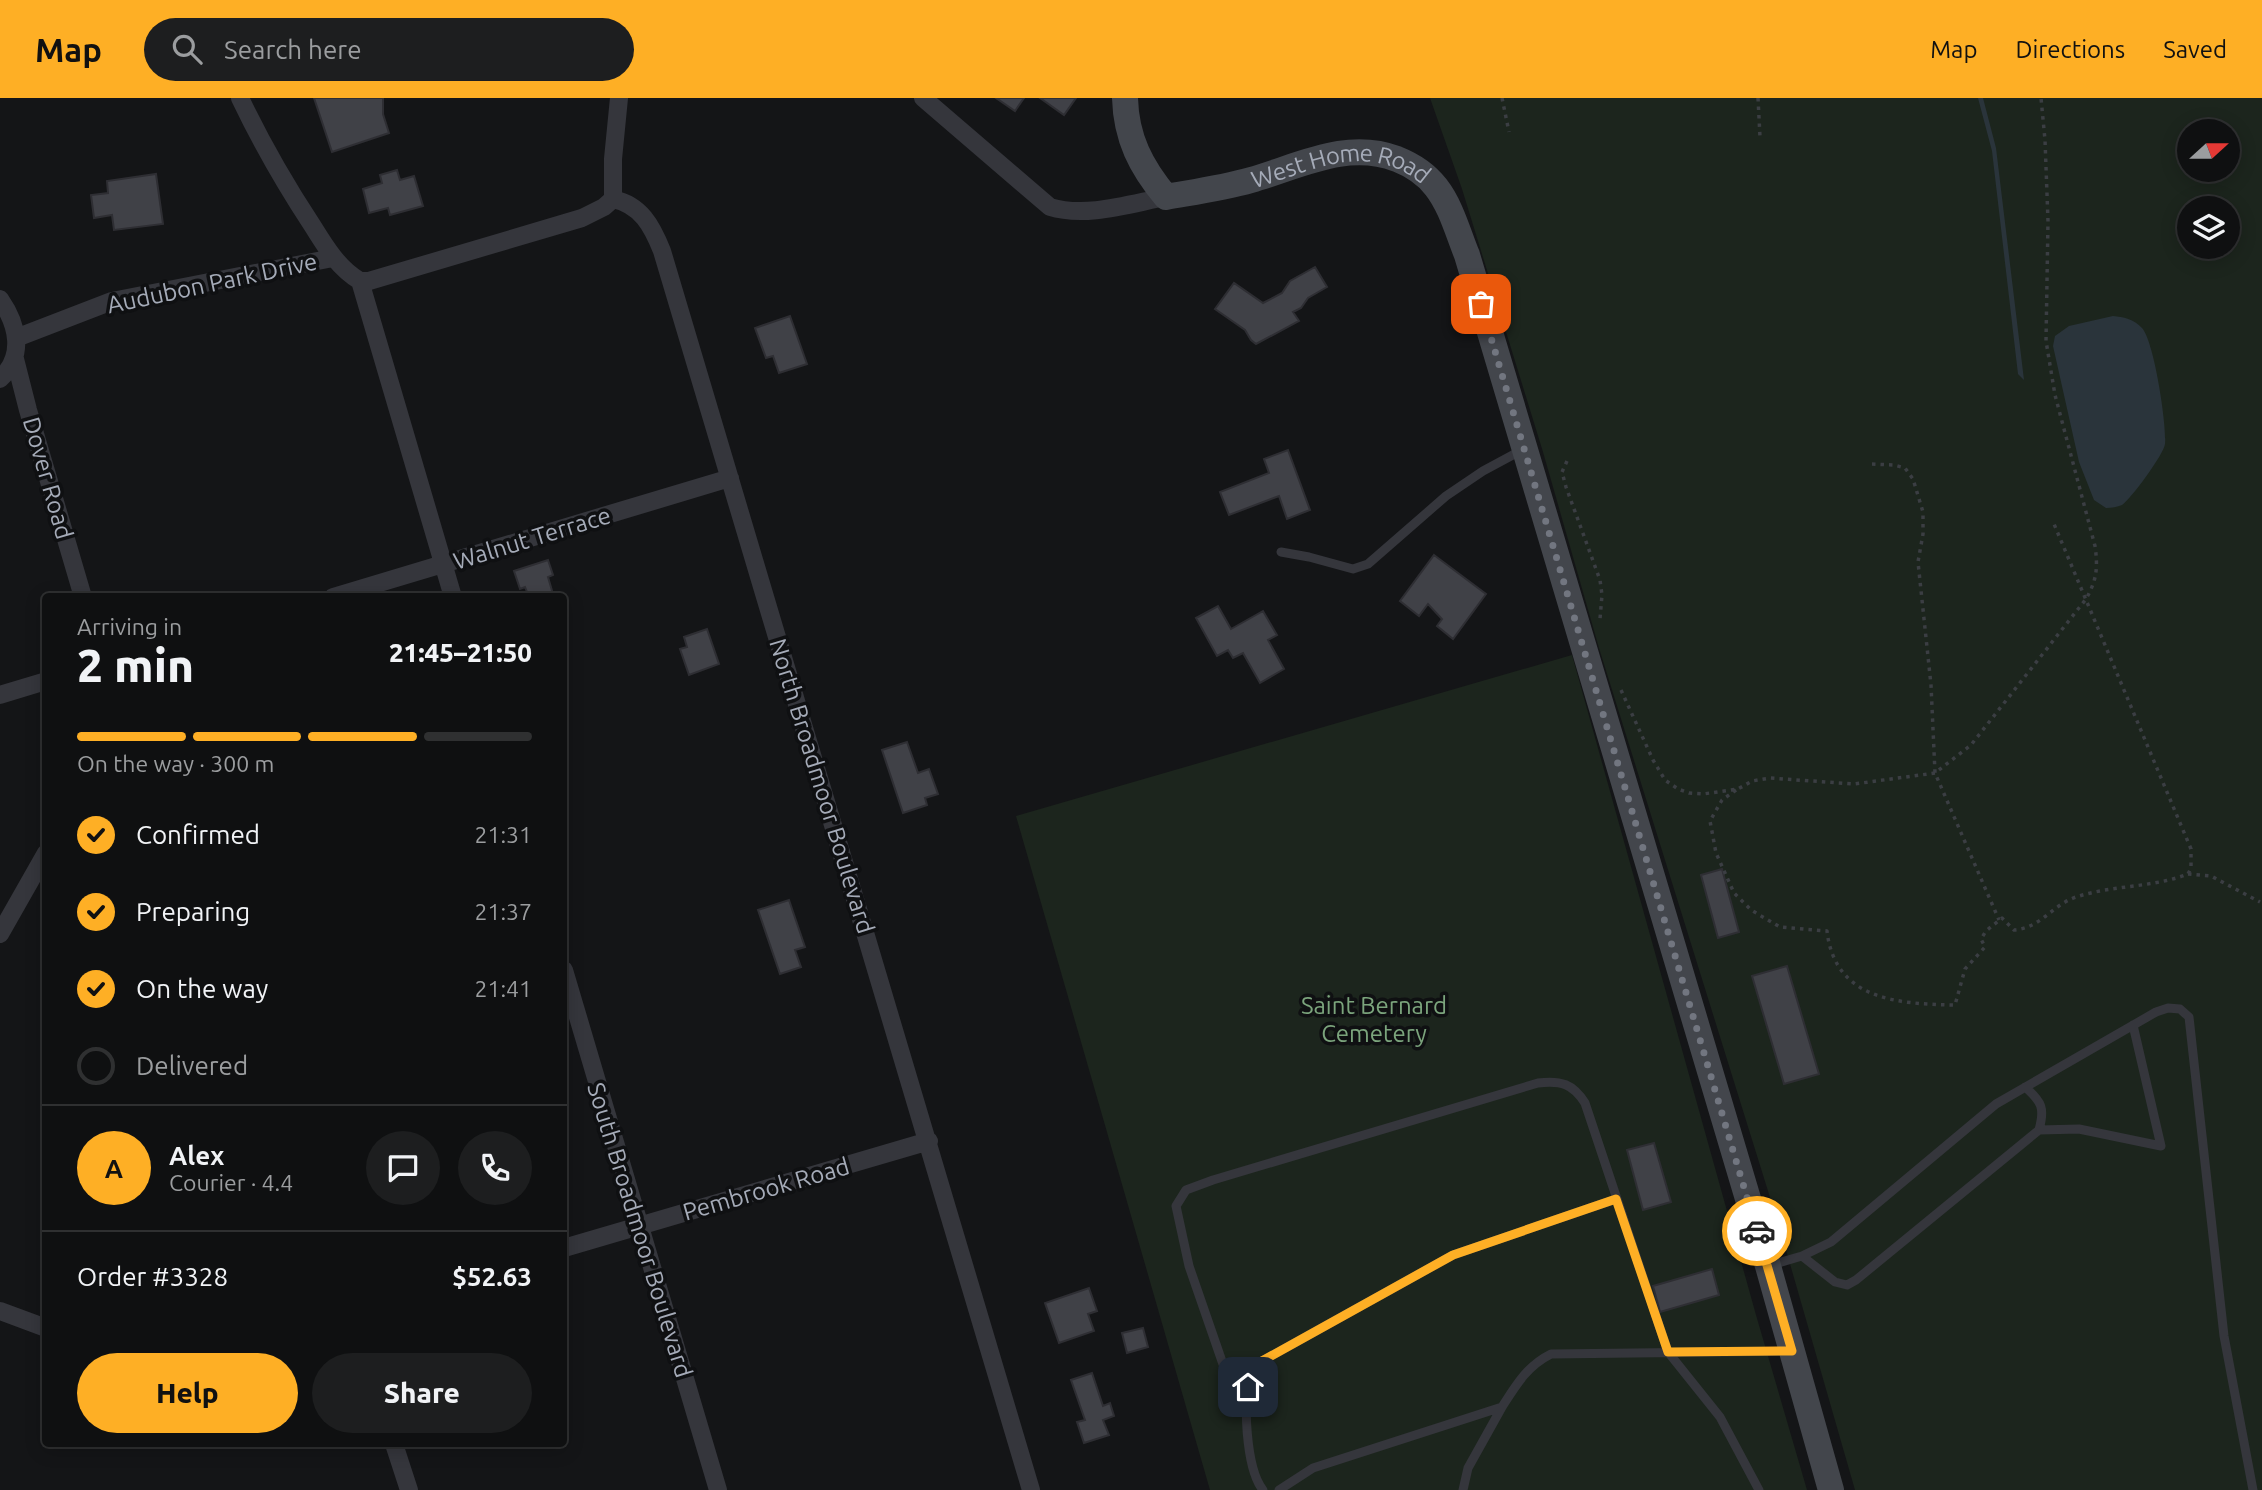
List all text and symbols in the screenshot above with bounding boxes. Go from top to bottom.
search box [144,18,634,81]
icon: search [168,30,206,68]
text: Map [35,31,102,68]
text: Search here [224,35,362,64]
text: Map [1930,36,1977,63]
text: Directions [2015,36,2125,63]
text: Saved [2163,36,2227,63]
north arrow [2177,119,2240,182]
map controls [2177,119,2240,259]
text: West Home Road [1248,138,1436,193]
street label: West Home Road [1246,169,1432,201]
button: layers [2177,196,2240,259]
street label: Audubon Park Drive [104,248,320,318]
pin [1451,274,1511,334]
icon: bag [1462,285,1500,323]
street label: Dover Road [18,414,78,542]
street label: Walnut Terrace [450,501,614,575]
text: Arriving in [77,614,182,639]
street label: North Broadmoor Boulevard [764,635,880,937]
text: 21:45–21:50 [389,638,532,667]
text: 2 min [77,639,194,691]
text: On the way · 300 m [77,751,274,776]
icon: check [77,816,115,854]
text: Confirmed [136,820,260,849]
text: 21:31 [474,822,532,847]
icon: check [77,893,115,931]
text: Preparing [136,897,250,926]
text: 21:37 [474,899,532,924]
icon: check [77,970,115,1008]
text: On the way [136,974,268,1003]
text: 21:41 [474,976,532,1001]
park label: Saint Bernard Cemetery [1301,992,1447,1047]
text: Delivered [136,1051,248,1080]
street label: South Broadmoor Boulevard [582,1079,698,1381]
button: chat [366,1131,440,1205]
button: phone [458,1131,532,1205]
text: Alex [169,1141,224,1170]
street label: Pembrook Road [680,1152,852,1226]
text: A [105,1154,123,1183]
text: Courier · 4.4 [169,1170,293,1195]
courier [1722,1196,1792,1266]
icon: car [1738,1212,1776,1250]
text: Order #3328 [77,1262,228,1291]
text: $52.63 [452,1262,532,1291]
button: Help [77,1353,298,1433]
button: Share [312,1353,532,1433]
pin [1218,1357,1278,1417]
icon: home [1229,1368,1267,1406]

